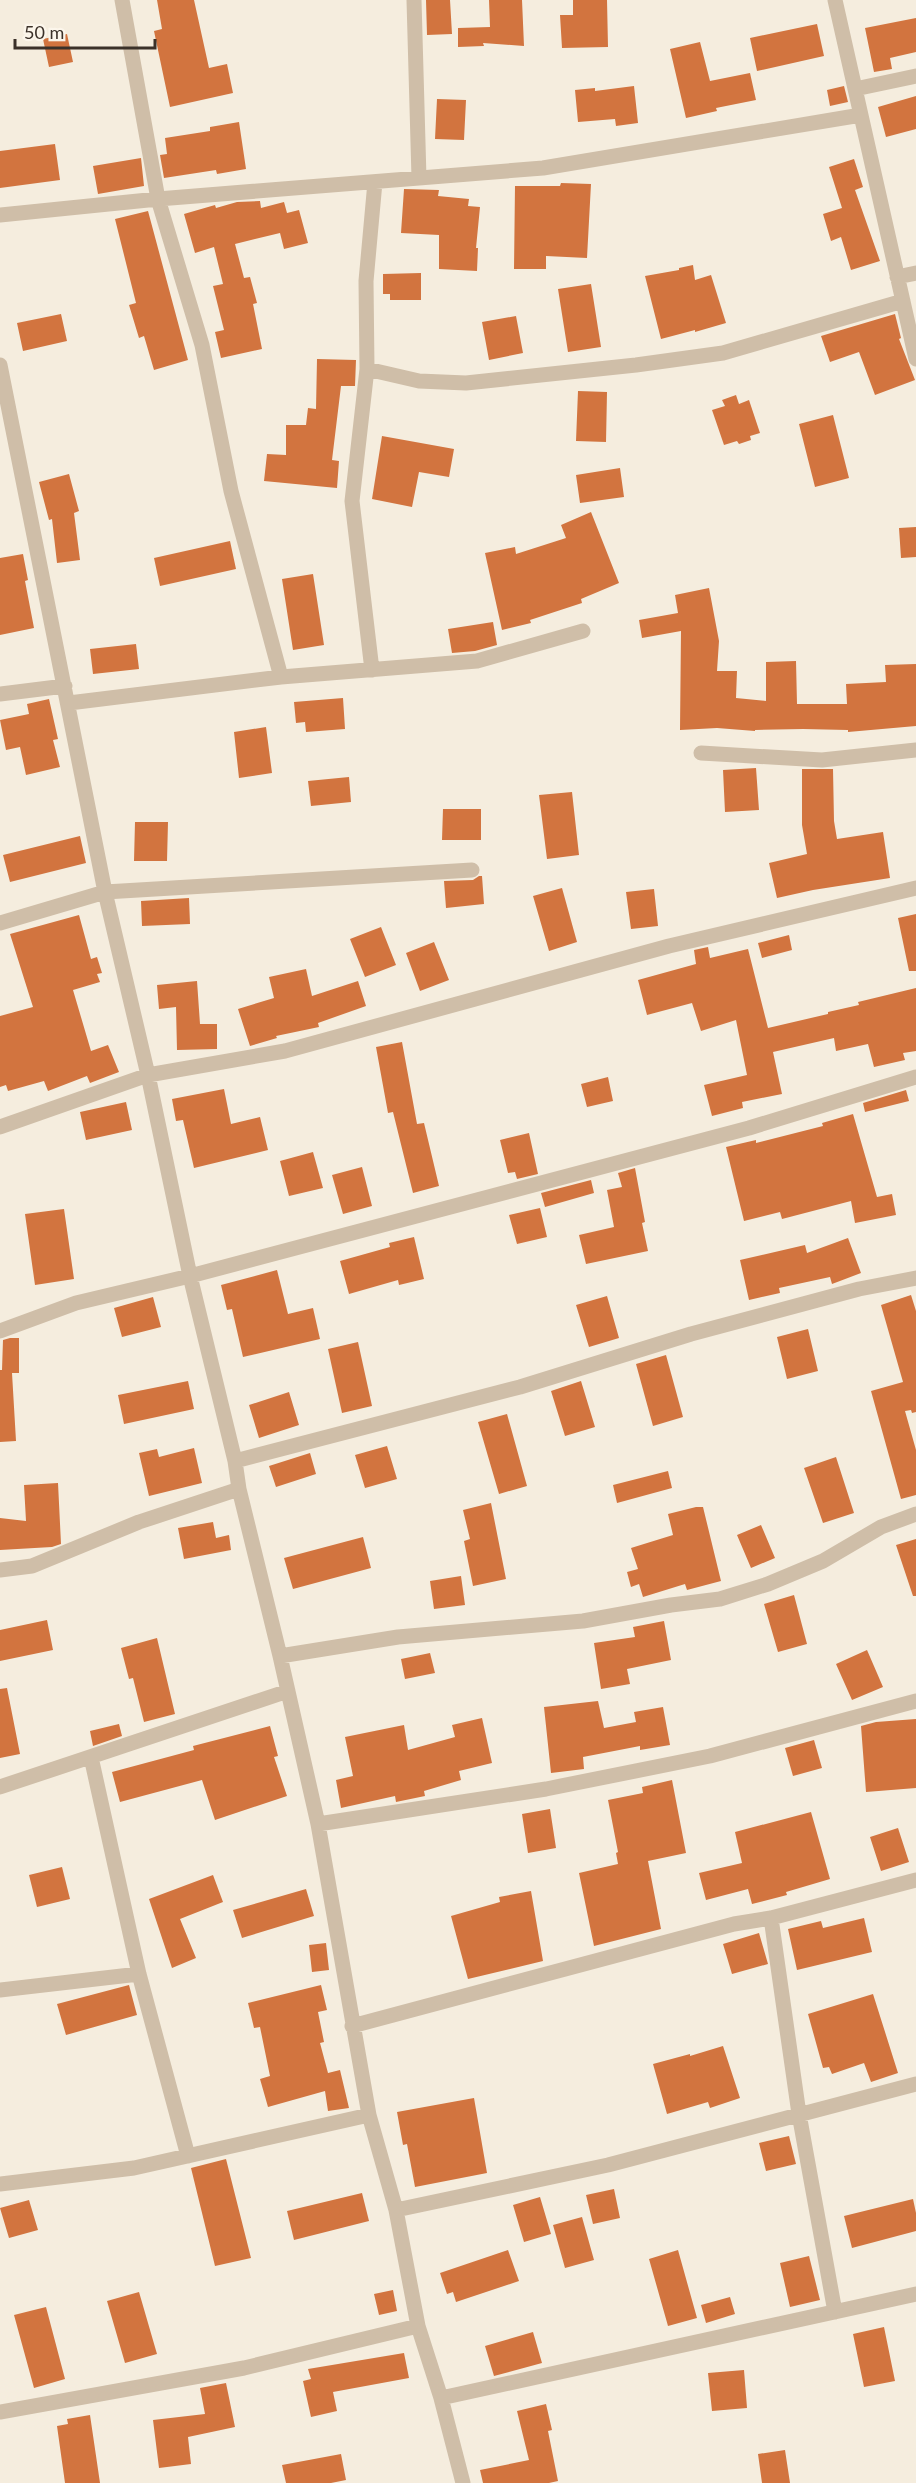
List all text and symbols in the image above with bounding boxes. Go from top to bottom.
scale bar [15,12,154,50]
text: 50 m [24,21,64,43]

